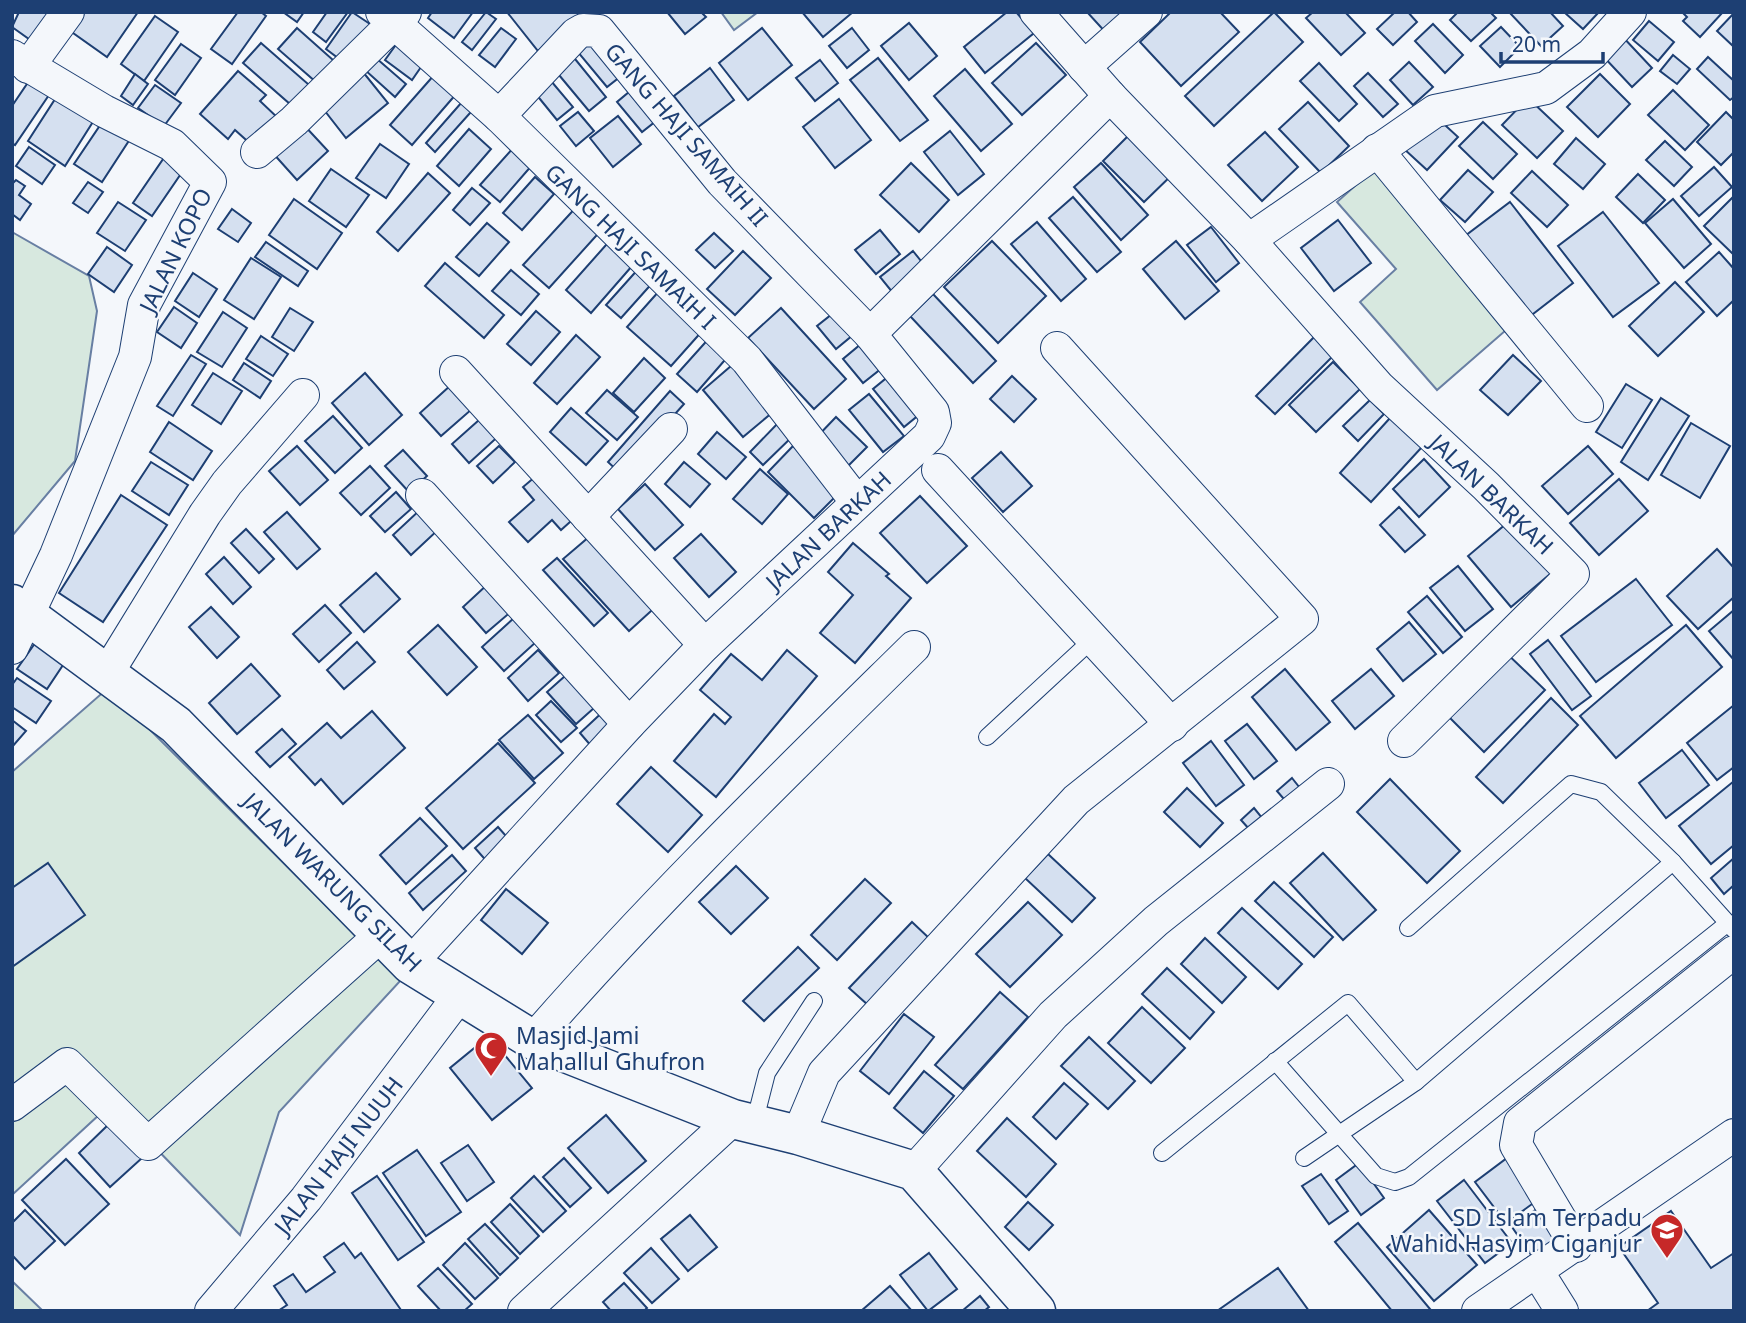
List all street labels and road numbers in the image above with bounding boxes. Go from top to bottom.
street label: GANG HAJI SAMAIH II [598,35,776,233]
street label: GANG HAJI SAMAIH I [539,156,723,336]
street label: JALAN KOPO [130,182,219,319]
street label: JALAN BARKAH [1421,425,1561,561]
street label: JALAN BARKAH [757,463,898,598]
street label: JALAN WARUNG SILAH [235,784,430,979]
street label: JALAN HAJI NUUH [265,1069,410,1242]

